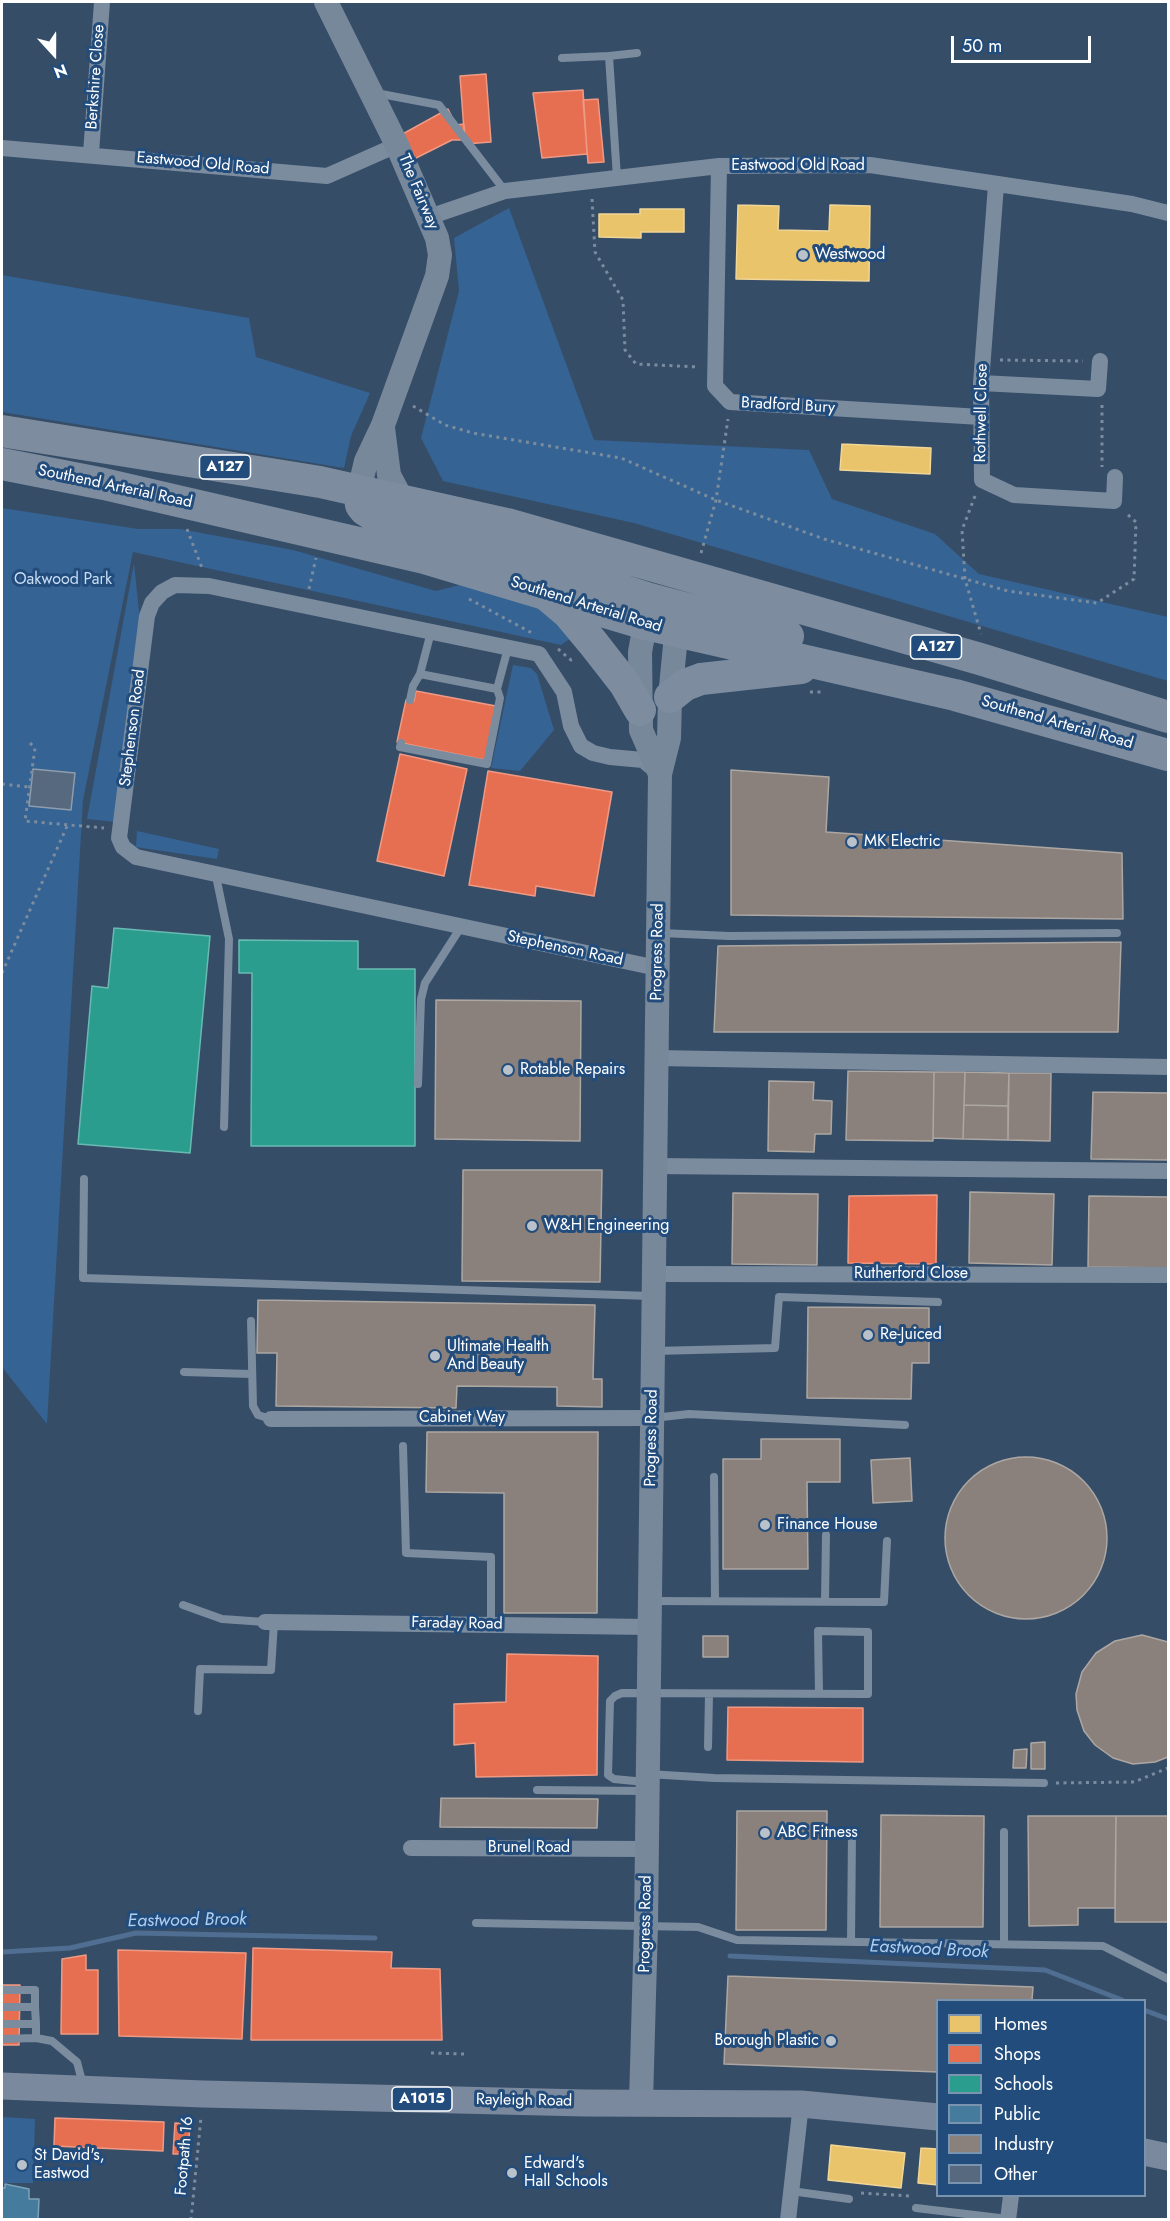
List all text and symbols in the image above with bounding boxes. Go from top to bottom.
north arrow [24,24,84,84]
street label: Berkshire Close [83,24,109,130]
scale bar [954,24,1094,62]
text: 50 m [962,33,1002,59]
text: N [51,58,71,84]
street label: Eastwood Old Road [136,149,270,179]
street label: The Fairway [394,152,442,232]
street label: Eastwood Old Road [731,156,865,176]
place label: Westwood [815,245,885,265]
marker: Westwood [796,248,810,262]
street label: Rothwell Close [972,363,992,463]
street label: Bradford Bury [740,394,836,418]
road number: A127 [200,455,250,479]
street label: Southend Arterial Road [36,461,194,513]
park label: Oakwood Park [14,570,112,590]
street label: Southend Arterial Road [508,573,664,637]
road number: A127 [910,635,962,659]
street label: Stephenson Road [116,668,150,788]
street label: Southend Arterial Road [979,692,1135,754]
place label: MK Electric [864,832,940,852]
marker: MK Electric [845,835,859,849]
street label: Progress Road [648,903,668,1001]
street label: Stephenson Road [505,927,625,971]
place label: Rotable Repairs [520,1060,625,1080]
marker: Rotable Repairs [501,1063,515,1077]
place label: W&H Engineering [544,1216,669,1236]
marker: W&H Engineering [525,1219,539,1233]
street label: Rutherford Close [854,1264,968,1284]
place label: Re-Juiced [880,1325,942,1345]
marker: Re-Juiced [861,1328,875,1342]
place label: Ultimate Health And Beauty [447,1337,549,1375]
marker: Ultimate Health And Beauty [428,1349,442,1363]
street label: Progress Road [642,1389,662,1487]
street label: Cabinet Way [419,1408,505,1428]
place label: Finance House [777,1515,878,1535]
marker: Finance House [758,1518,772,1532]
street label: Faraday Road [411,1614,503,1634]
place label: ABC Fitness [777,1823,858,1843]
marker: ABC Fitness [758,1826,772,1840]
street label: Brunel Road [488,1838,570,1858]
street label: Progress Road [636,1875,656,1973]
water label: Eastwood Brook [127,1909,247,1933]
water label: Eastwood Brook [869,1936,989,1964]
legend [936,1999,1146,2197]
text: Homes [994,2011,1047,2037]
place label: Borough Plastic [714,2031,819,2051]
marker: Borough Plastic [824,2034,838,2048]
text: Shops [994,2041,1041,2067]
text: Schools [994,2071,1053,2097]
road number: A1015 [392,2087,452,2111]
street label: Rayleigh Road [476,2091,572,2111]
text: Public [994,2101,1041,2127]
street label: Footpath 16 [172,2116,198,2196]
text: Industry [994,2131,1054,2157]
place label: St David's, Eastwod [34,2146,105,2184]
place label: Edward's Hall Schools [524,2154,608,2192]
marker: St David's, Eastwod [15,2158,29,2172]
text: Other [994,2161,1037,2187]
marker: Edward's Hall Schools [505,2166,519,2180]

